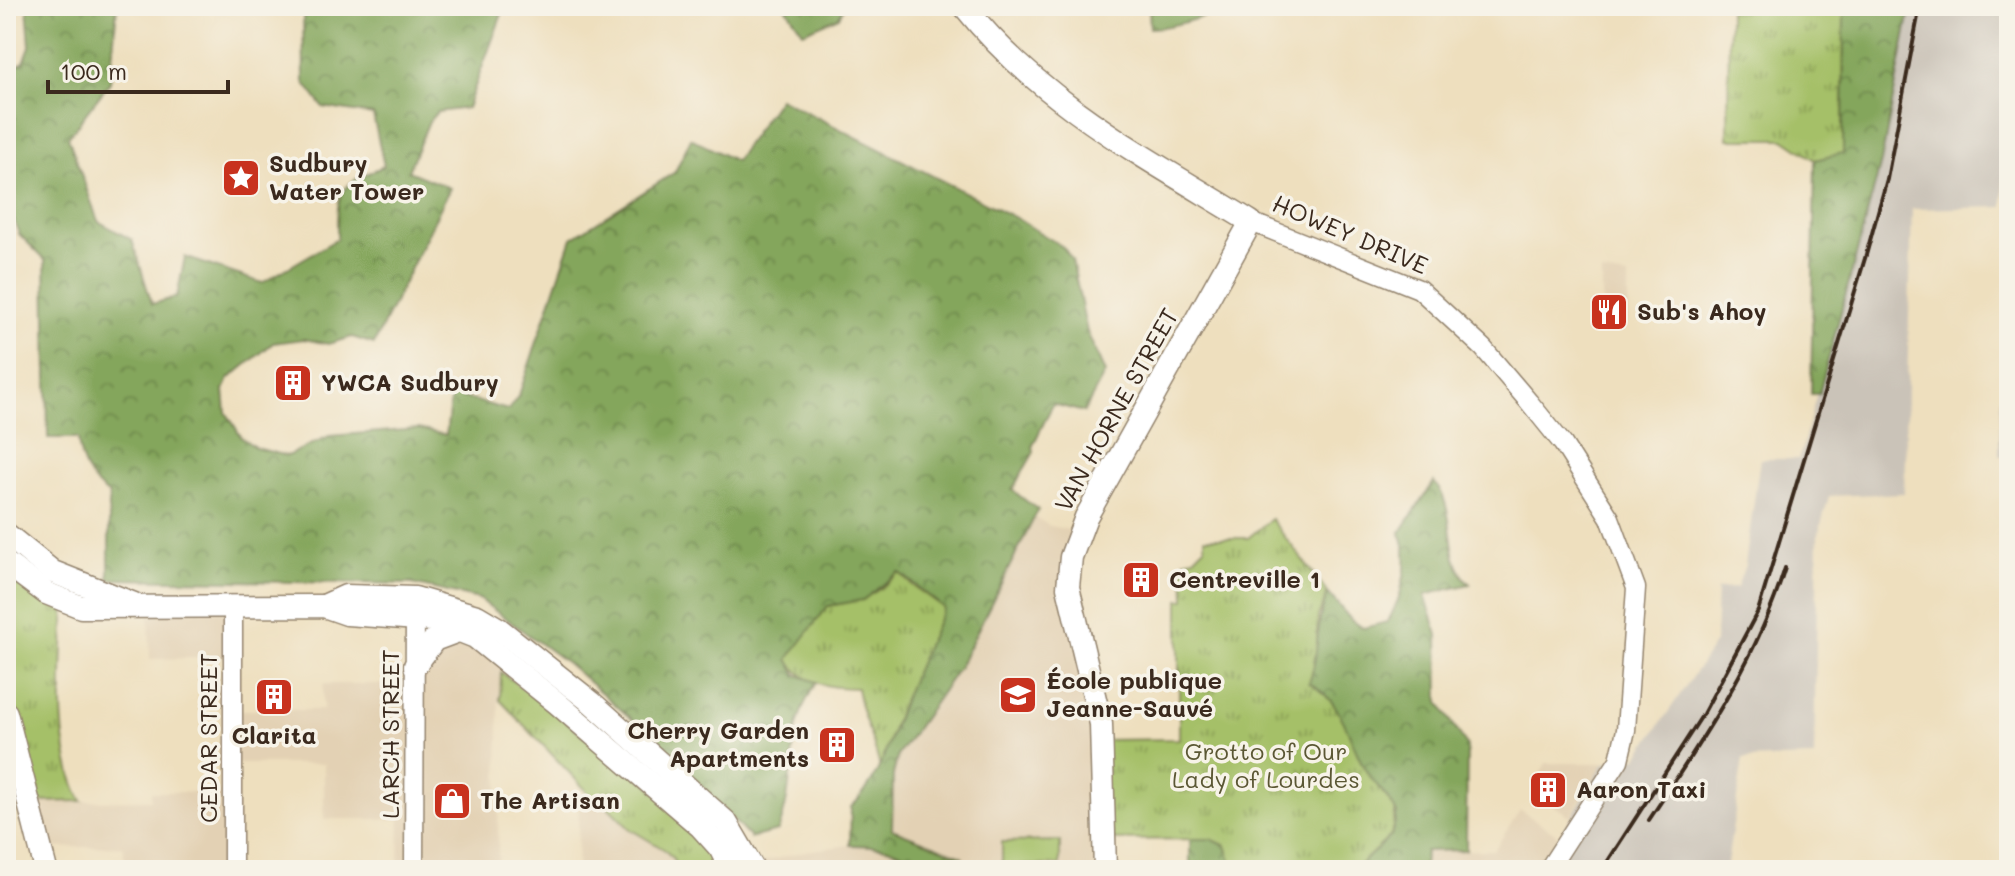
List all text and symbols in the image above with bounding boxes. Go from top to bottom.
scale bar [48,44,228,94]
text: 100 m [60,55,127,86]
place label: Sudbury Water Tower [269,147,424,206]
place icon: Sudbury Water Tower [220,157,262,199]
street label: HOWEY DRIVE [1268,187,1433,280]
restaurant icon: Sub's Ahoy [1588,291,1630,333]
place label: Sub's Ahoy [1637,295,1766,326]
street label: VAN HORNE STREET [1047,302,1184,516]
building icon: YWCA Sudbury [272,362,314,404]
place label: YWCA Sudbury [321,366,499,397]
building icon: Centreville 1 [1120,559,1162,601]
place label: Centreville 1 [1169,563,1320,594]
street label: LARCH STREET [374,649,405,819]
street label: CEDAR STREET [192,653,223,823]
place label: École publique Jeanne-Sauvé [1046,664,1222,723]
school or university icon: École publique Jeanne-Sauvé [997,674,1039,716]
building icon: Clarita [253,676,295,718]
place label: Cherry Garden Apartments [627,714,809,773]
place label: Clarita [231,719,317,750]
building icon: Cherry Garden Apartments [816,724,858,766]
park label: Grotto of Our Lady of Lourdes [1172,735,1360,794]
building icon: Aaron Taxi [1527,769,1569,811]
place label: Aaron Taxi [1576,773,1707,804]
shop icon: The Artisan [431,780,473,822]
place label: The Artisan [480,784,620,815]

